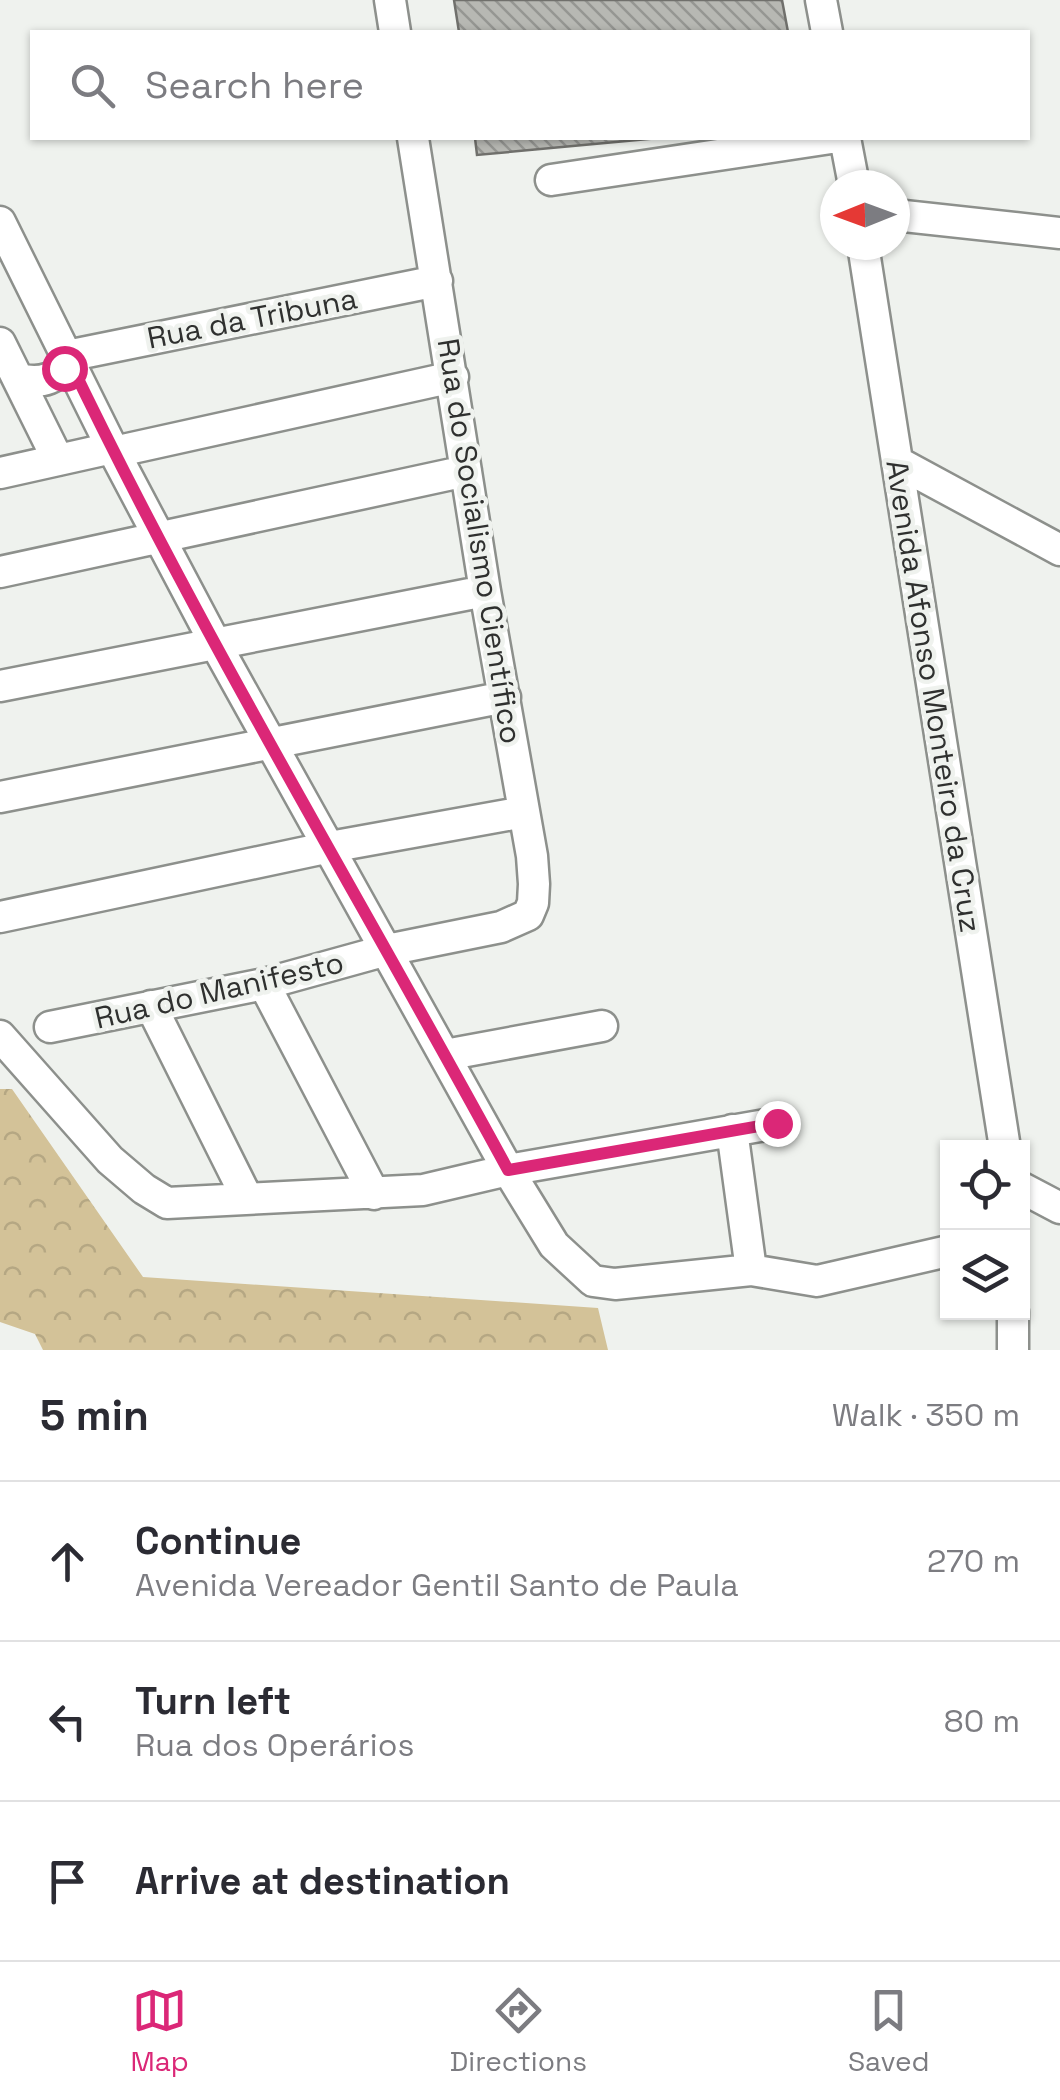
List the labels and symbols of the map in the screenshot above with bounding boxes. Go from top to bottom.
north arrow [820,170,910,260]
street label: Rua da Tribuna [144,279,360,357]
street label: Rua do Socialismo Científico [429,336,531,746]
route start [42,346,88,392]
street label: Avenida Afonso Monteiro da Cruz [877,457,991,935]
street label: Rua do Manifesto [91,942,347,1038]
route end [755,1101,801,1147]

